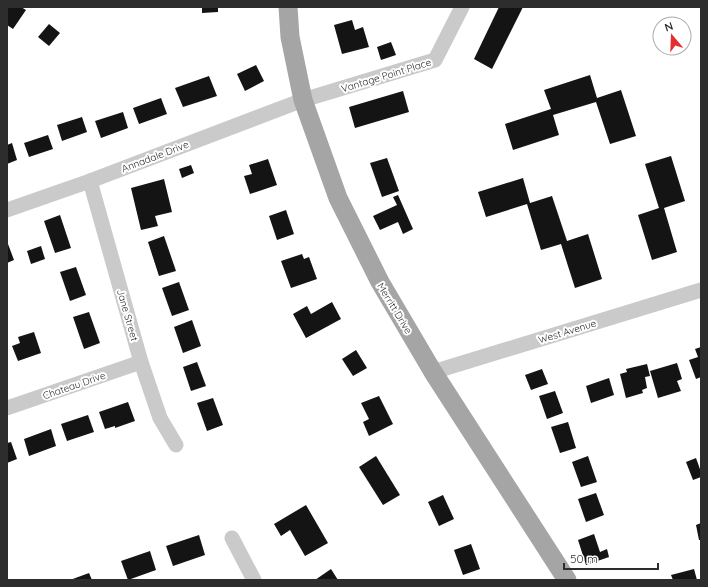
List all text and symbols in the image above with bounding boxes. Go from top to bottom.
north arrow [652,16,692,56]
text: N [663,19,675,34]
street label: Vantage Point Place [340,56,433,95]
street label: Annadale Drive [120,138,191,175]
street label: Merritt Drive [374,280,415,336]
street label: Jane Street [114,288,141,343]
street label: West Avenue [536,316,598,346]
street label: Chateau Drive [41,369,108,402]
scale bar [564,545,658,571]
text: 50 m [570,551,598,566]

